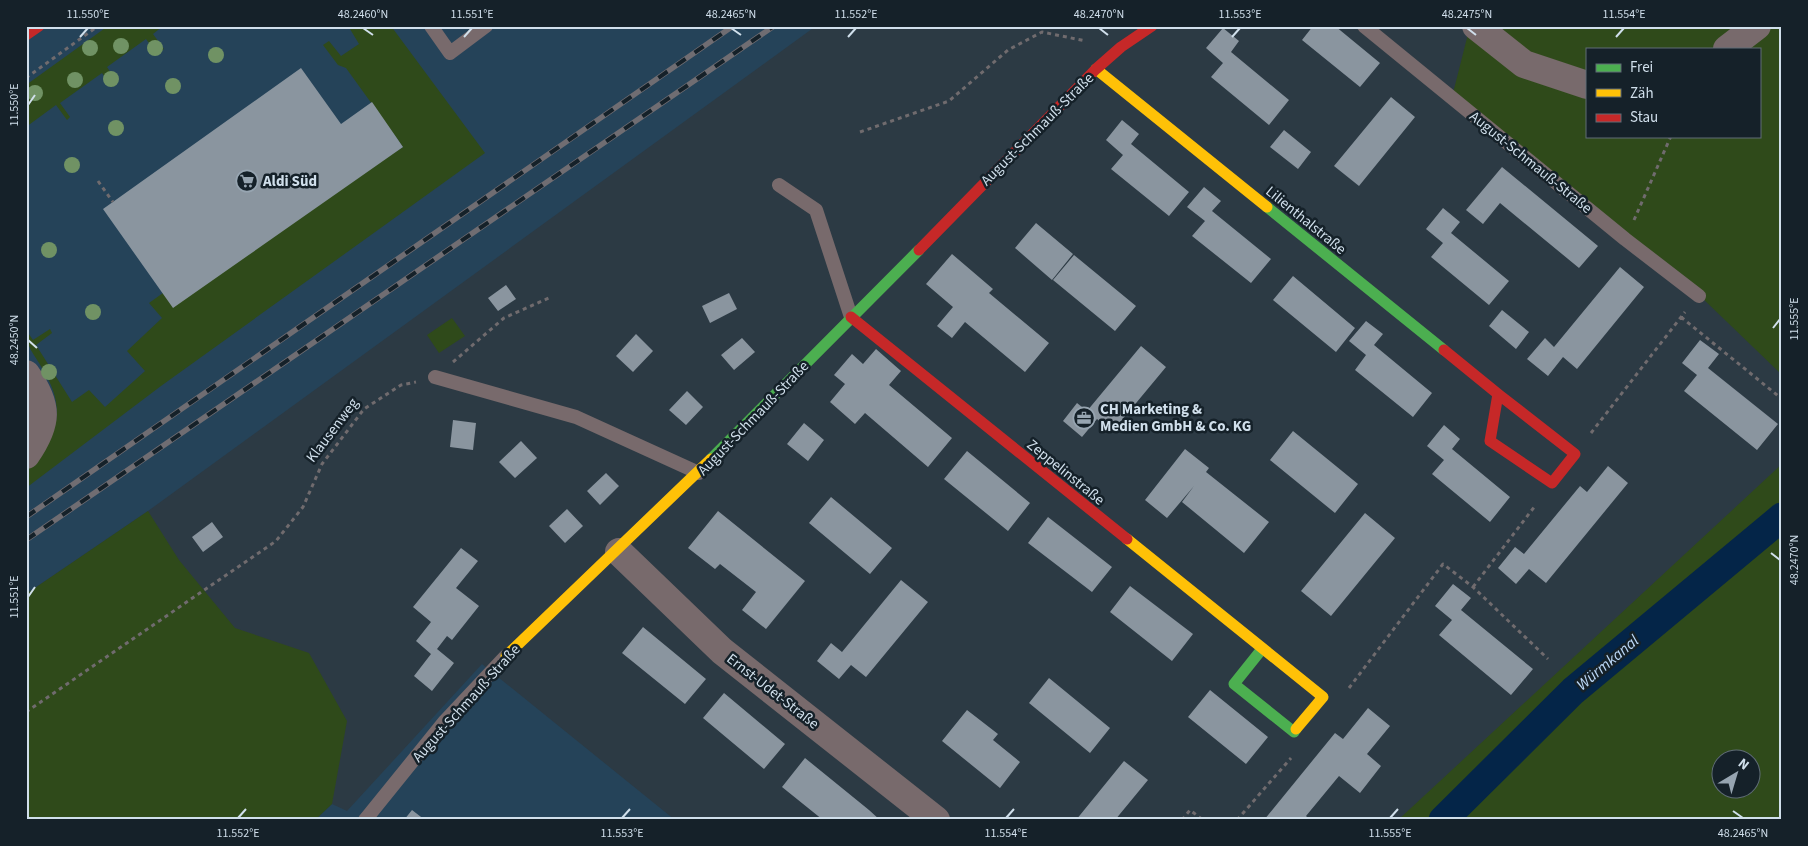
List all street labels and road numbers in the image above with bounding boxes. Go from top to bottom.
street label: August-Schmauß-Straße [976,68,1099,191]
street label: August-Schmauß-Straße [1465,106,1597,219]
street label: Lilienthalstraße [1261,181,1350,259]
street label: August-Schmauß-Straße [693,356,814,480]
street label: Klausenweg [301,393,364,467]
street label: Zeppelinstraße [1022,434,1109,510]
street label: August-Schmauß-Straße [408,640,525,767]
street label: Ernst-Udet-Straße [722,649,823,734]

